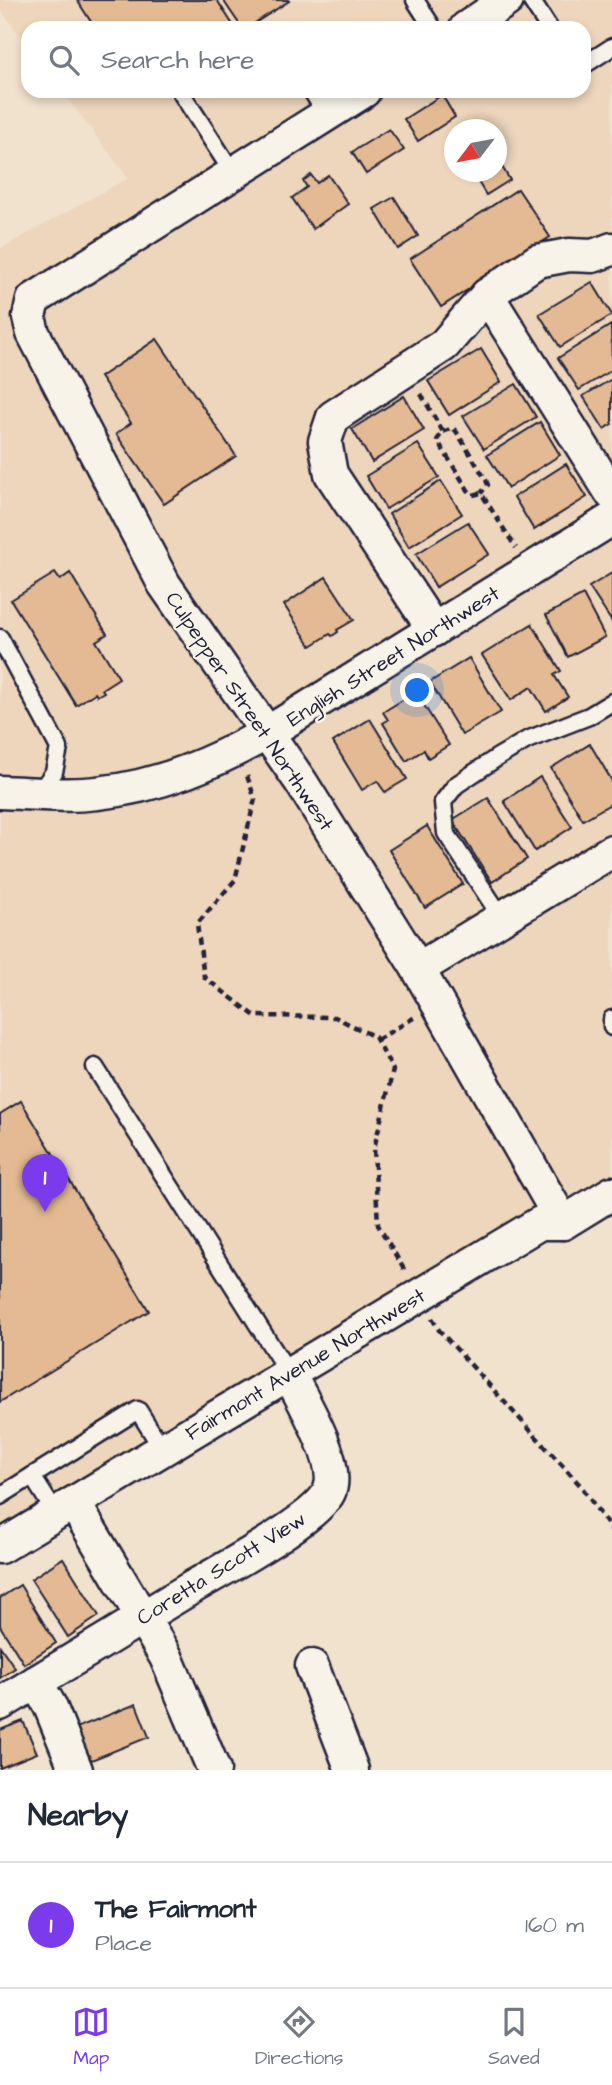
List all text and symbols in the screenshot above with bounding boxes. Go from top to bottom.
search box [21,21,591,98]
icon: search [45,41,83,79]
text: Search here [101,42,254,78]
north arrow [444,119,507,182]
street label: English Street Northwest [281,579,507,735]
street label: Culpepper Street Northwest [158,586,341,838]
your location [400,673,434,707]
pin: 1 [22,1154,68,1212]
street label: Fairmont Avenue Northwest [180,1281,431,1448]
street label: Coretta Scott View [131,1505,311,1632]
text: Nearby [28,1795,128,1837]
text: The Fairmont [95,1891,256,1927]
text: 1 [50,1909,52,1941]
text: 160 m [525,1909,584,1941]
text: Place [95,1927,152,1959]
tab: Map [72,2003,110,2072]
tab: Directions [255,2003,343,2072]
tab: Saved [488,2003,540,2072]

